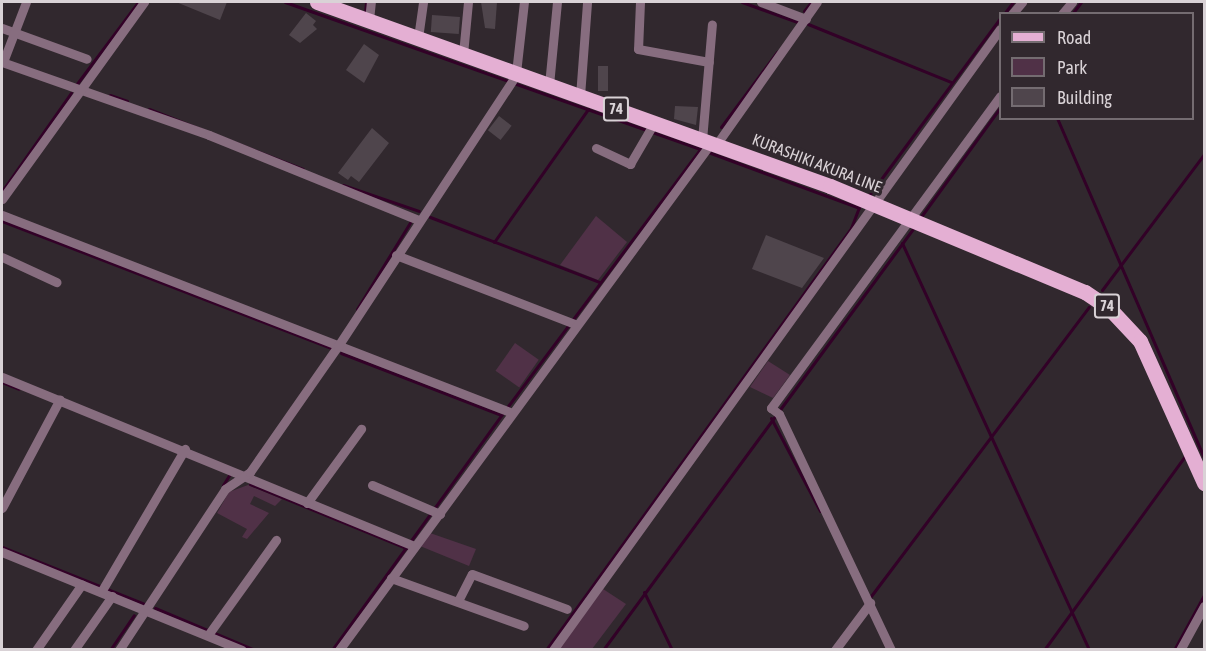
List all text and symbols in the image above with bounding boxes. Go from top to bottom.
legend [999,12,1194,120]
text: Road [1057,27,1091,48]
text: Park [1057,57,1087,78]
text: Building [1057,87,1112,108]
road number: 74 [602,97,630,121]
street label: KURASHIKI AKURA LINE [750,129,884,197]
road number: 74 [1094,294,1120,318]

